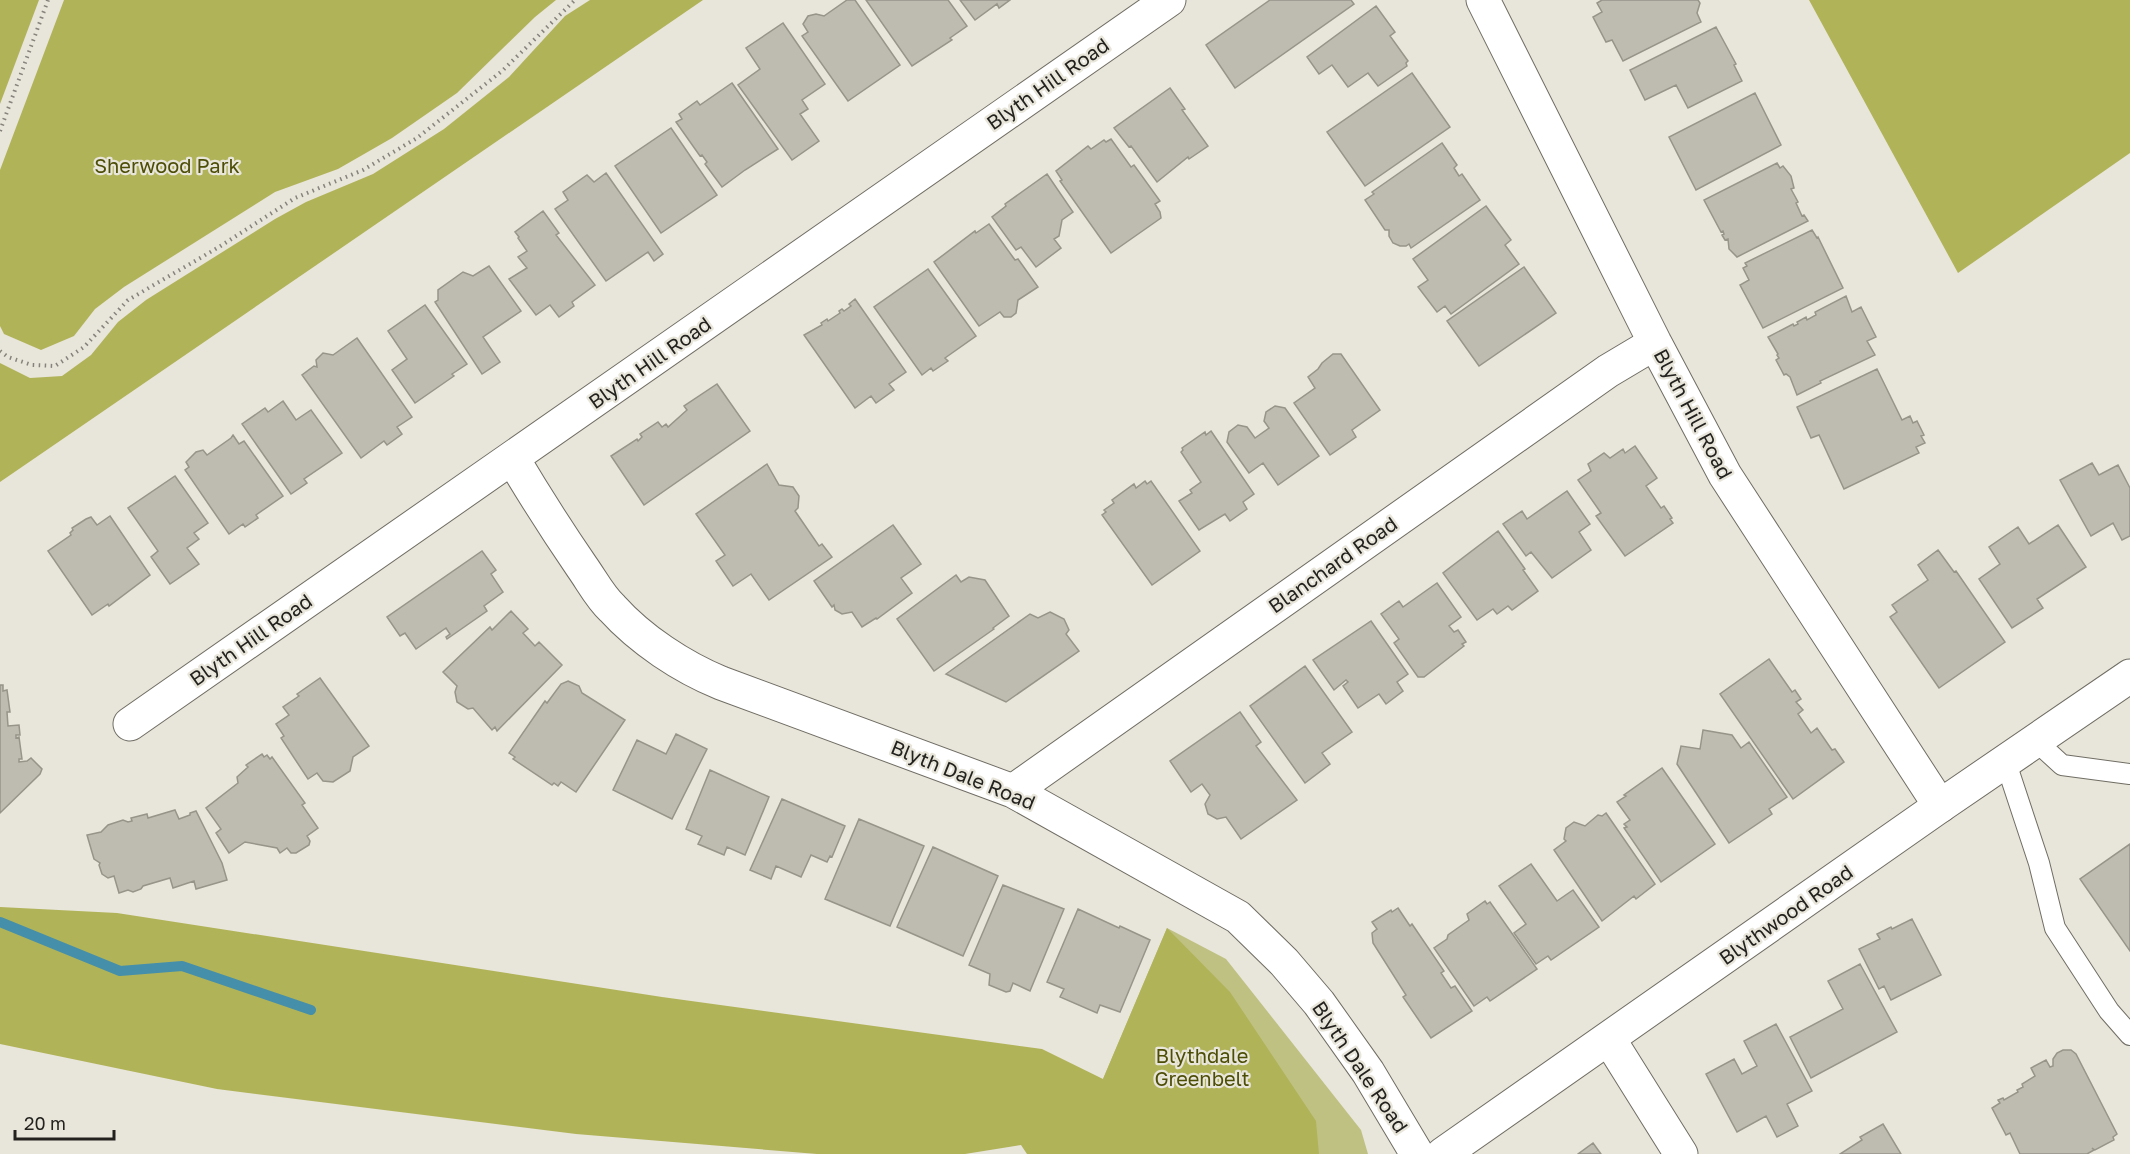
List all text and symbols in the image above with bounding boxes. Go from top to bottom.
street label: Blyth Hill Road [982,32,1113,134]
park label: Sherwood Park [94,153,240,177]
street label: Blyth Hill Road [584,311,715,413]
street label: Blyth Hill Road [1650,344,1738,483]
street label: Blanchard Road [1263,511,1401,618]
street label: Blyth Hill Road [185,588,316,690]
street label: Blyth Dale Road [888,734,1039,814]
street label: Blythwood Road [1714,859,1857,969]
street label: Blyth Dale Road [1308,996,1414,1137]
park label: Blythdale Greenbelt [1154,1043,1250,1090]
scale bar [15,1103,114,1141]
text: 20 m [24,1112,66,1134]

